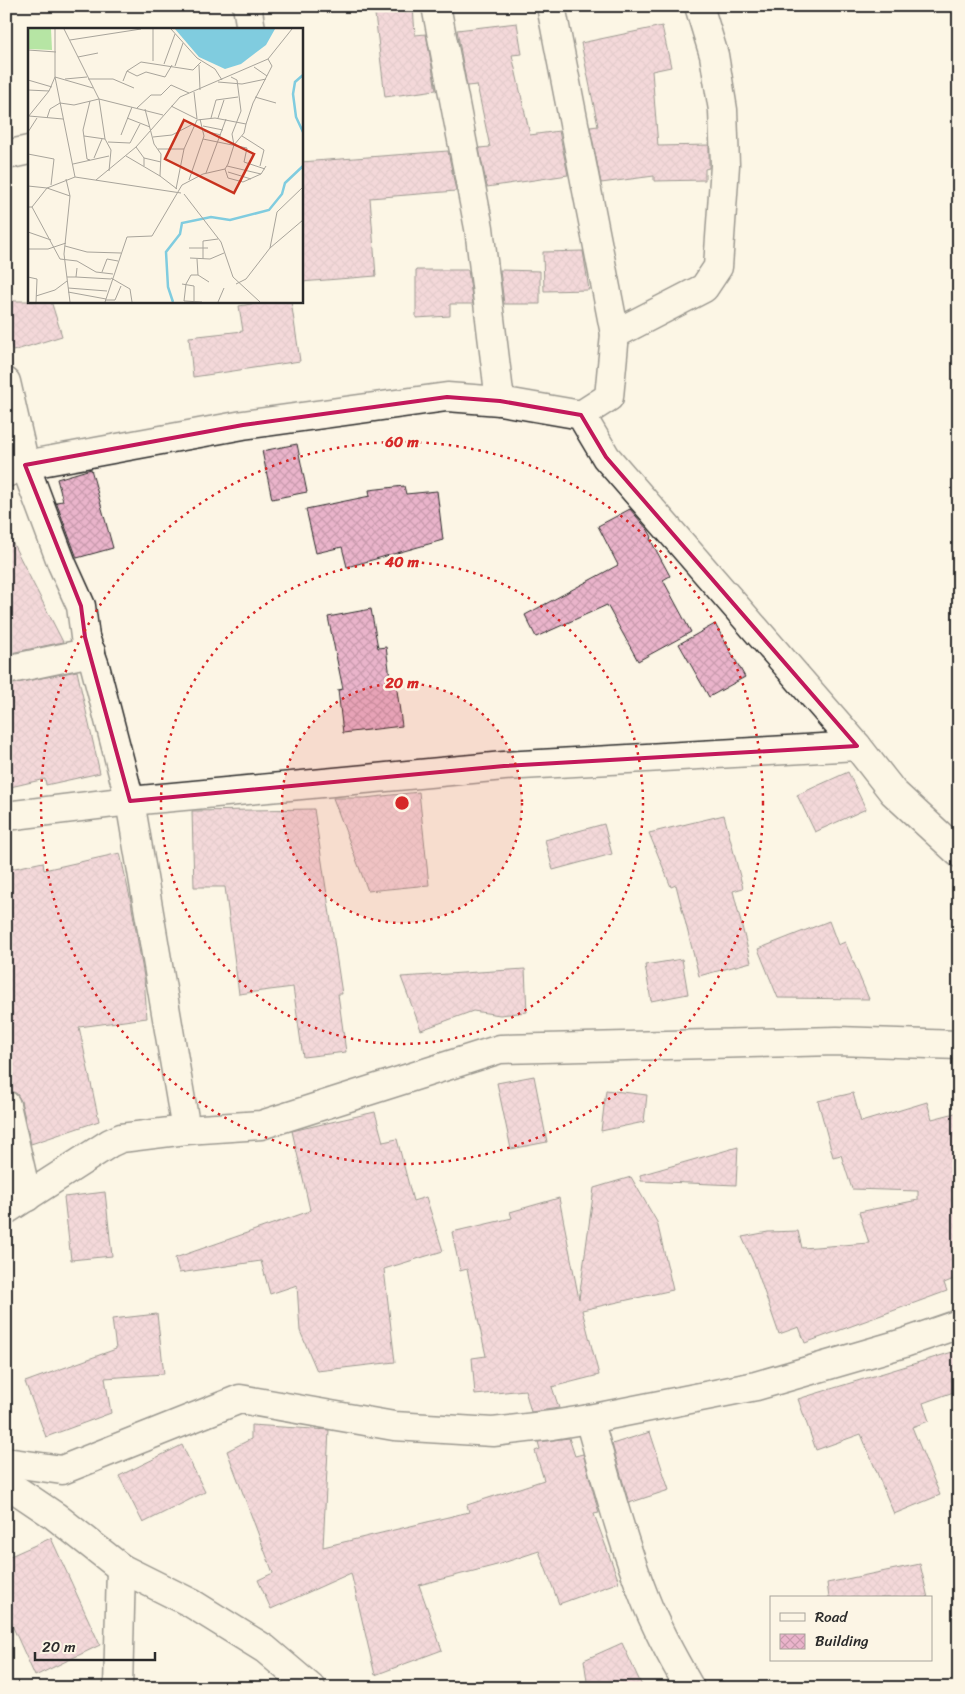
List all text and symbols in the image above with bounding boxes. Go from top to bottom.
inset map [28,28,302,302]
text: 60 m [384,429,419,455]
text: 40 m [384,549,420,575]
text: 20 m [384,670,419,696]
centre of rings [393,794,411,812]
legend [770,1596,932,1662]
text: Road [815,1604,848,1630]
text: Building [815,1628,869,1654]
scale bar [35,1629,155,1661]
text: 20 m [42,1634,76,1660]

